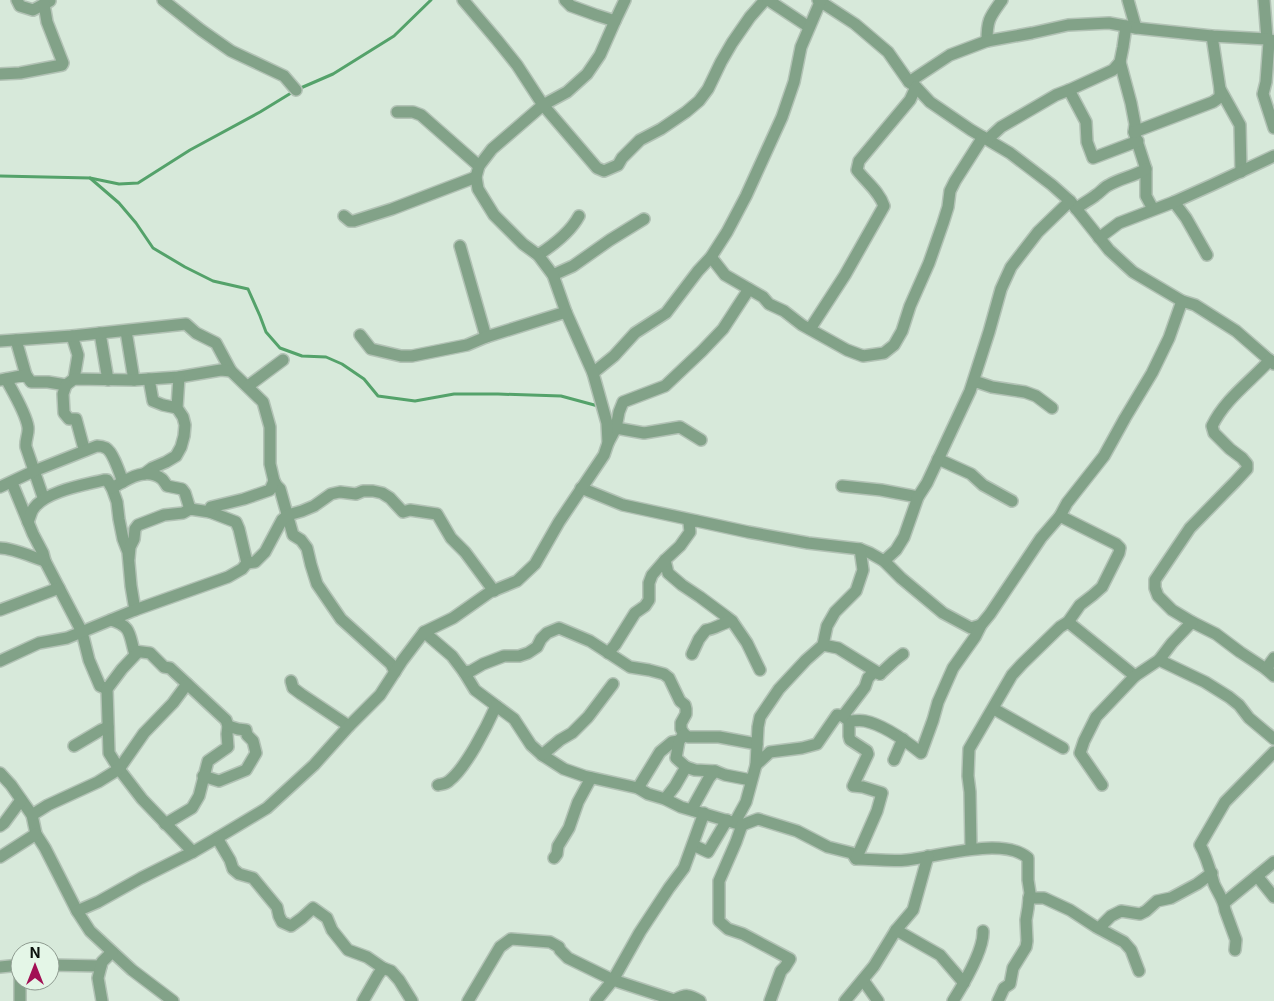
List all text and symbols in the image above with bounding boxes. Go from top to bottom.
north arrow [10,941,60,991]
text: N [30,944,40,961]

